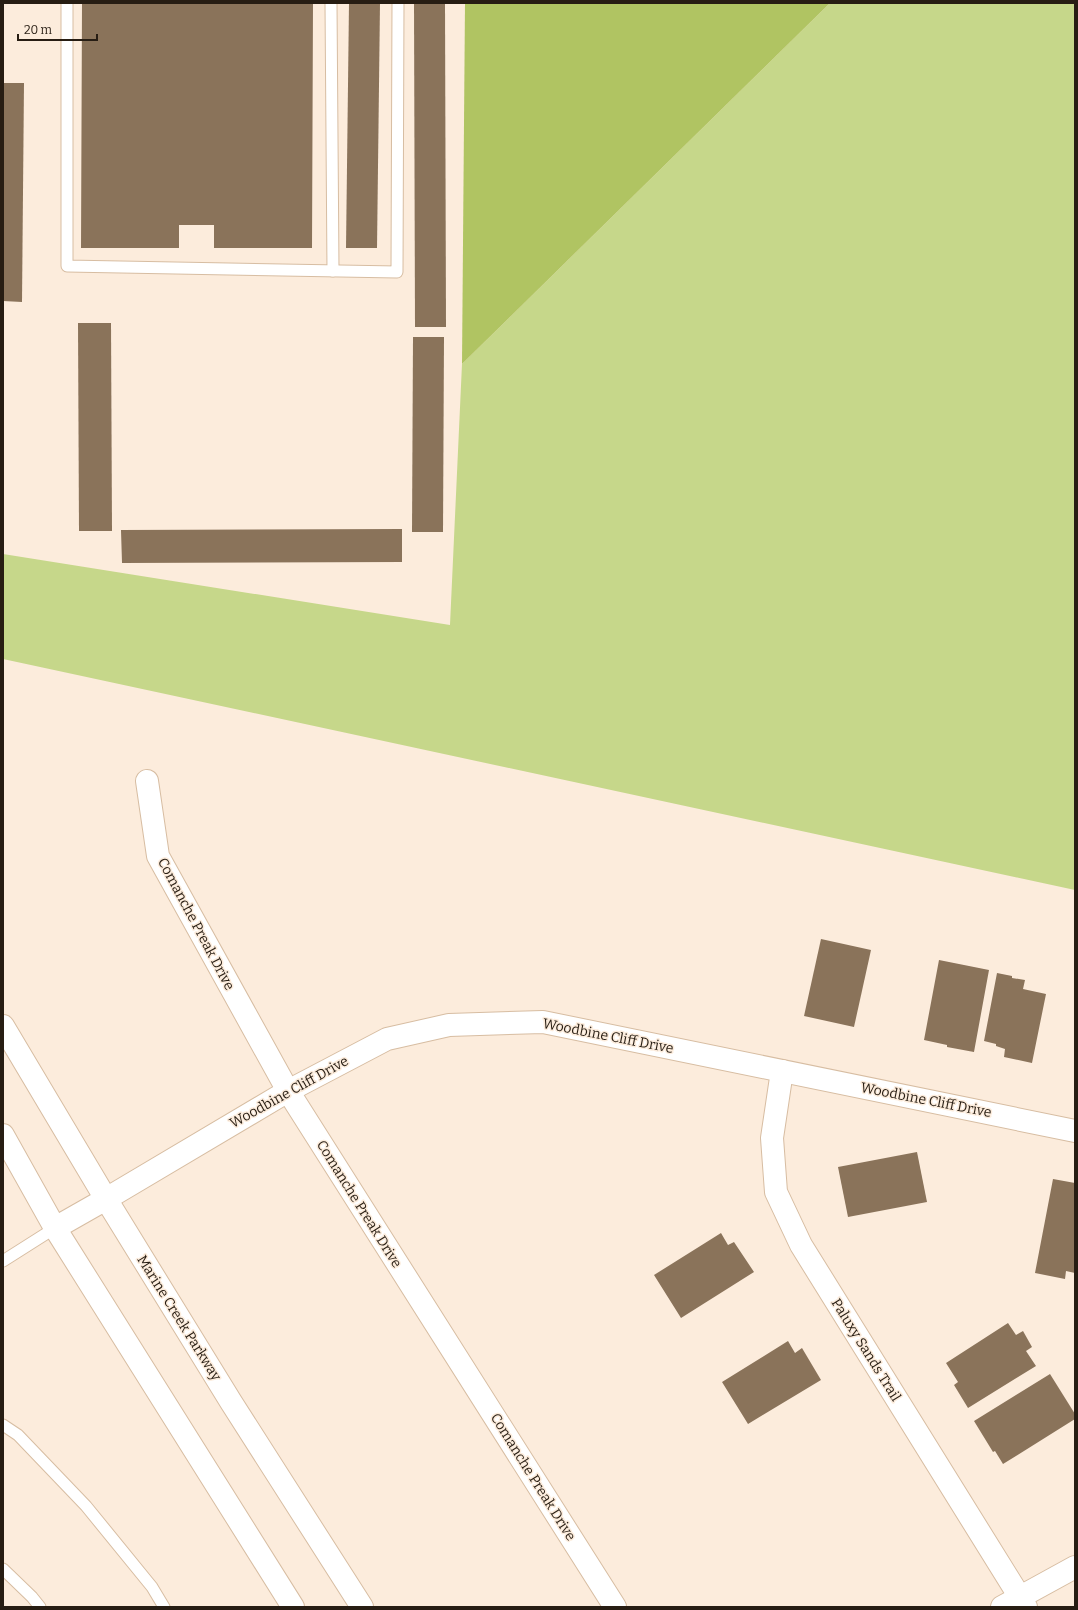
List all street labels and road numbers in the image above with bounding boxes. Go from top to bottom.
street label: Comanche Preak Drive [154,855,238,993]
street label: Woodbine Cliff Drive [541,1015,675,1057]
street label: Woodbine Cliff Drive [227,1052,351,1132]
street label: Woodbine Cliff Drive [859,1079,993,1121]
street label: Comanche Preak Drive [313,1137,405,1271]
street label: Marine Creek Parkway [133,1252,225,1384]
street label: Paluxy Sands Trail [828,1295,904,1405]
street label: Comanche Preak Drive [487,1410,579,1544]

